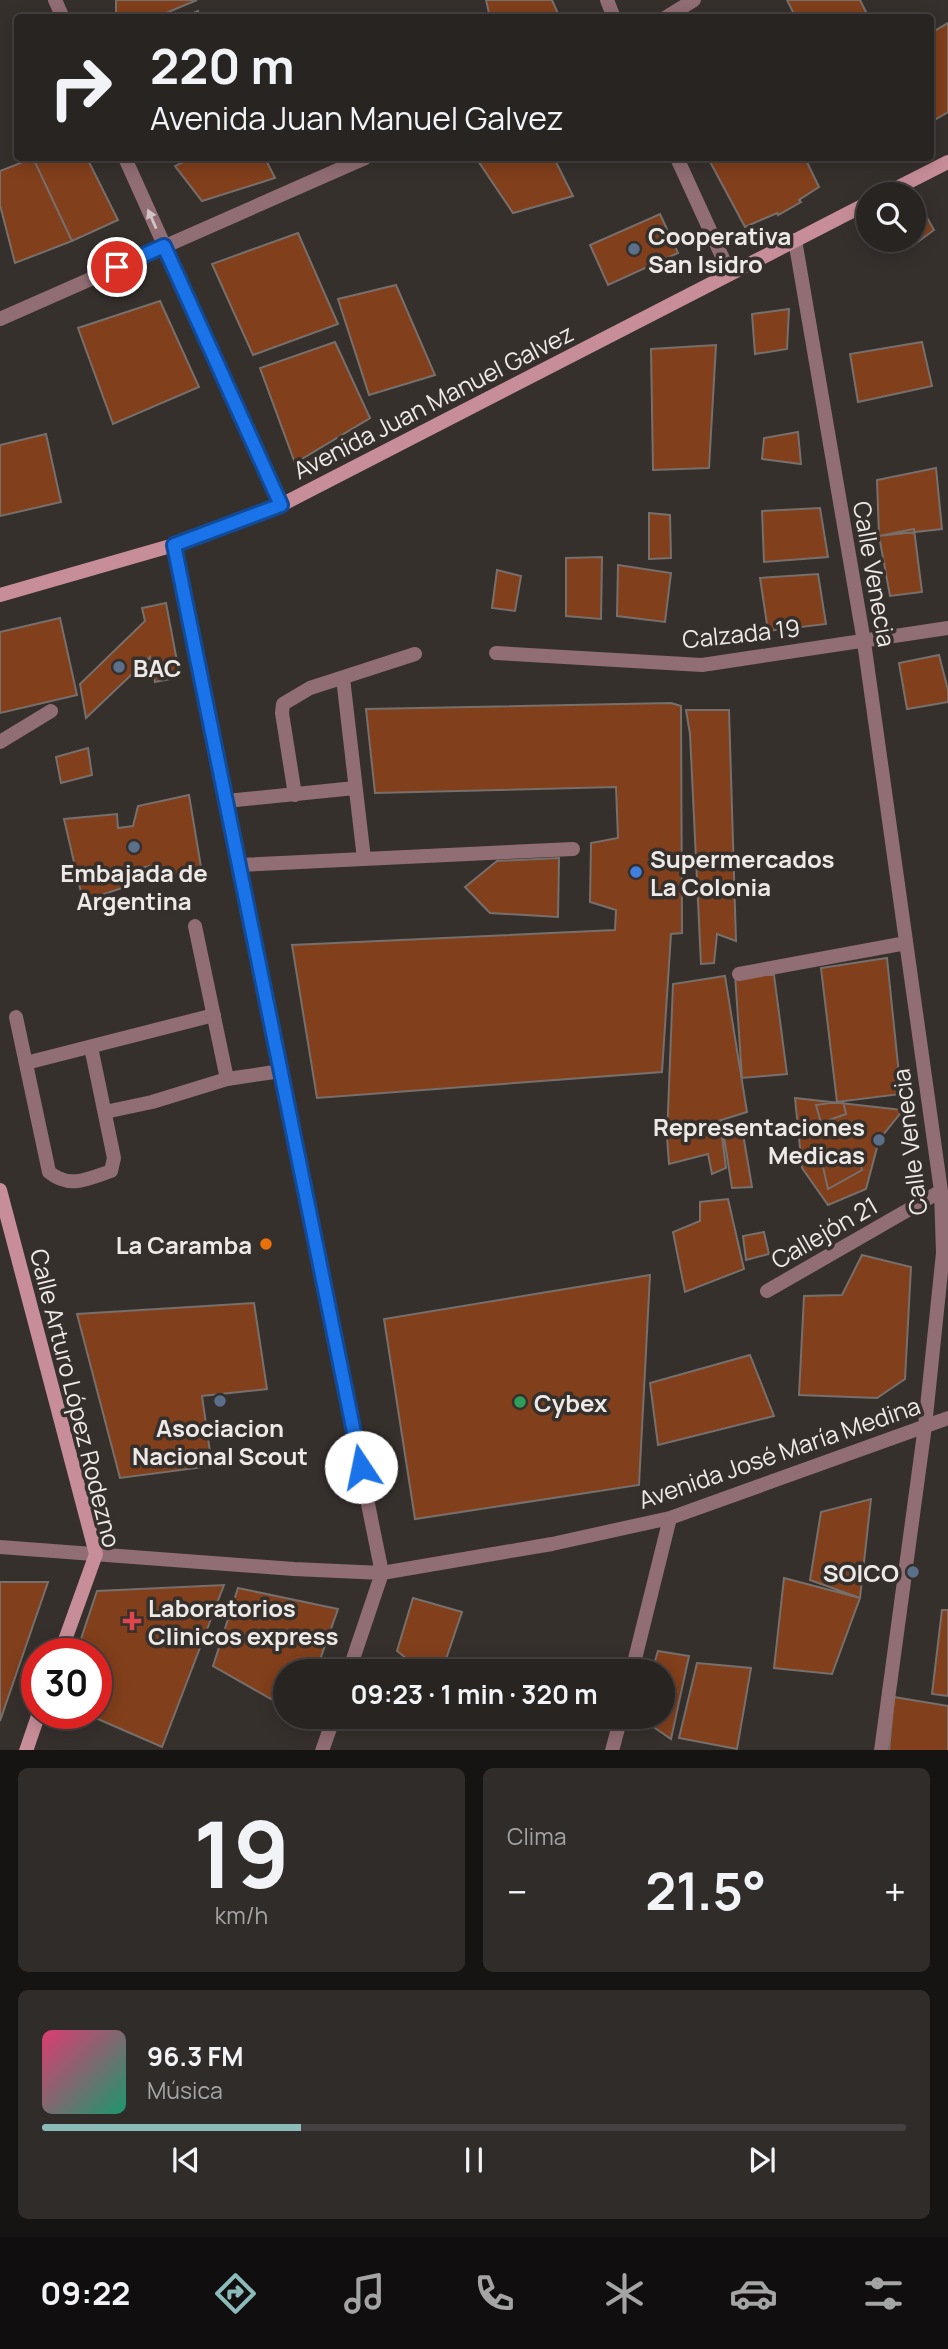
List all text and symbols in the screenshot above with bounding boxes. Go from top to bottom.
text: 220 m [150,32,294,99]
icon: right [35,42,126,133]
text: Avenida Juan Manuel Galvez [150,96,564,140]
map controls [856,182,926,252]
button: search [856,182,926,252]
one-way arrow [146,209,158,229]
place label: Cooperativa San Isidro [648,219,791,280]
pin [87,237,147,297]
marker: Cooperativa San Isidro [626,241,642,257]
icon: arrive [98,248,136,286]
street label: Avenida Juan Manuel Galvez [287,316,579,486]
street label: Calle Venecia [846,499,904,649]
street label: Calzada 19 [681,610,801,656]
place label: BAC [133,651,181,684]
marker: BAC [111,659,127,675]
marker: Embajada de Argentina [126,839,142,855]
place label: Supermercados La Colonia [650,842,835,903]
place label: Embajada de Argentina [60,856,208,917]
marker: Supermercados La Colonia [628,864,644,880]
street label: Calle Venecia [884,1067,934,1217]
place label: Representaciones Medicas [653,1110,865,1171]
marker: Representaciones Medicas [871,1132,887,1148]
street label: Callejón 21 [765,1188,883,1276]
place label: La Caramba [116,1228,252,1261]
marker: La Caramba [258,1236,274,1252]
street label: Calle Arturo López Rodezno [23,1245,129,1551]
place label: Cybex [534,1386,608,1419]
street label: Avenida José María Medina [634,1388,924,1516]
marker: Asociacion Nacional Scout [212,1393,228,1409]
marker: Cybex [512,1394,528,1410]
place label: Asociacion Nacional Scout [132,1411,308,1472]
position arrow [324,1430,398,1504]
place label: SOICO [823,1556,899,1589]
marker: SOICO [905,1564,921,1580]
place label: Laboratorios Clinicos express [148,1591,339,1652]
marker: Laboratorios Clinicos express [122,1611,142,1631]
speed limit sign: 30 [21,1638,112,1729]
text: 09:23 · 1 min · 320 m [350,1676,598,1712]
text: 19 [193,1791,290,1915]
text: Clima [507,1820,566,1852]
text: 21.5° [645,1855,766,1926]
text: − [507,1865,528,1917]
text: + [884,1865,906,1917]
text: km/h [215,1899,268,1931]
text: 96.3 FM [147,2038,243,2074]
text: Música [147,2074,223,2106]
icon: previous [167,2141,205,2179]
icon: pause [455,2141,493,2179]
icon: next [743,2141,781,2179]
icon: directions [211,2269,260,2318]
icon: music [340,2269,389,2318]
icon: phone [470,2269,519,2318]
icon: climate [600,2269,649,2318]
icon: car [729,2269,778,2318]
icon: filters [859,2269,908,2318]
text: 09:22 [40,2271,130,2315]

